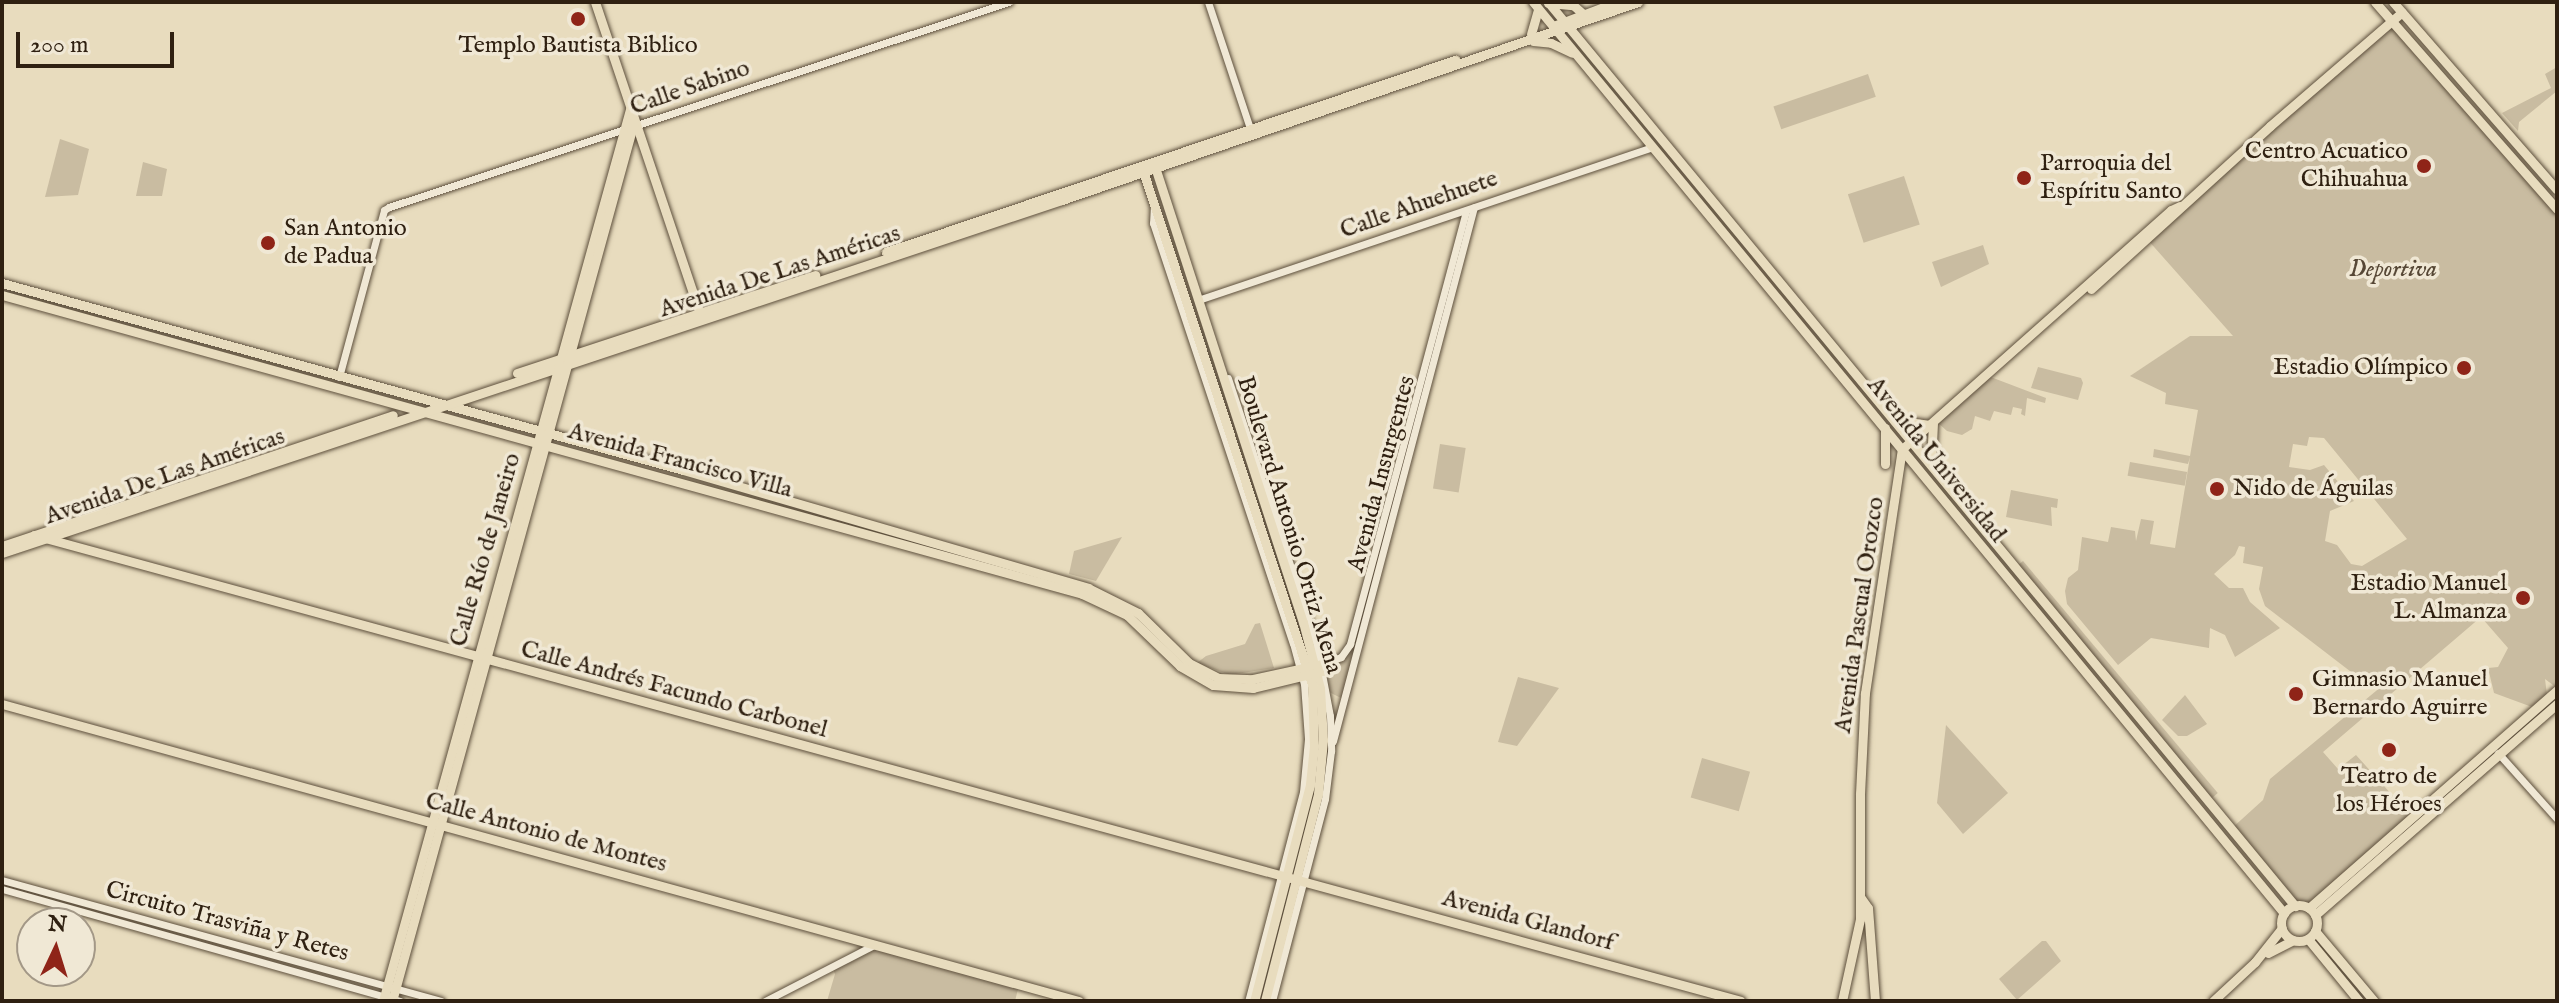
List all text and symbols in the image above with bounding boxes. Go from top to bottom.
marker: Templo Bautista Biblico [569,10,587,28]
scale bar [20,16,178,66]
text: 200 m [30,30,89,61]
place label: Templo Bautista Biblico [458,32,698,60]
street label: Calle Sabino [627,54,753,122]
place label: Centro Acuatico Chihuahua [2245,138,2408,194]
place label: Parroquia del Espíritu Santo [2040,150,2182,206]
marker: Centro Acuatico Chihuahua [2415,157,2433,175]
street label: Calle Ahuehuete [1337,165,1501,245]
marker: Parroquia del Espíritu Santo [2015,169,2033,187]
place label: San Antonio de Padua [284,215,407,271]
street label: Avenida De Las Américas [656,219,904,325]
marker: San Antonio de Padua [259,234,277,252]
park label: Deportiva [2349,256,2437,284]
place label: Estadio Olímpico [2273,354,2448,382]
marker: Estadio Olímpico [2455,359,2473,377]
street label: Avenida Universidad [1860,371,2012,549]
street label: Boulevard Antonio Ortiz Mena [1230,373,1348,677]
street label: Avenida Insurgentes [1342,373,1422,575]
street label: Avenida Francisco Villa [565,417,795,505]
street label: Avenida De Las Américas [41,422,289,532]
street label: Calle Río de Janeiro [445,450,527,650]
place label: Nido de Águilas [2233,475,2393,503]
marker: Nido de Águilas [2208,480,2226,498]
street label: Avenida Pascual Orozco [1829,495,1891,735]
place label: Estadio Manuel L. Almanza [2350,570,2507,626]
marker: Estadio Manuel L. Almanza [2514,589,2532,607]
street label: Calle Andrés Facundo Carbonel [518,635,830,745]
place label: Gimnasio Manuel Bernardo Aguirre [2312,666,2488,722]
marker: Gimnasio Manuel Bernardo Aguirre [2287,685,2305,703]
marker: Teatro de los Héroes [2380,741,2398,759]
place label: Teatro de los Héroes [2336,763,2442,819]
street label: Calle Antonio de Montes [422,787,670,879]
street label: Circuito Trasviña y Retes [102,876,352,968]
street label: Avenida Glandorf [1439,884,1617,958]
north arrow [16,907,96,987]
text: N [47,910,68,940]

